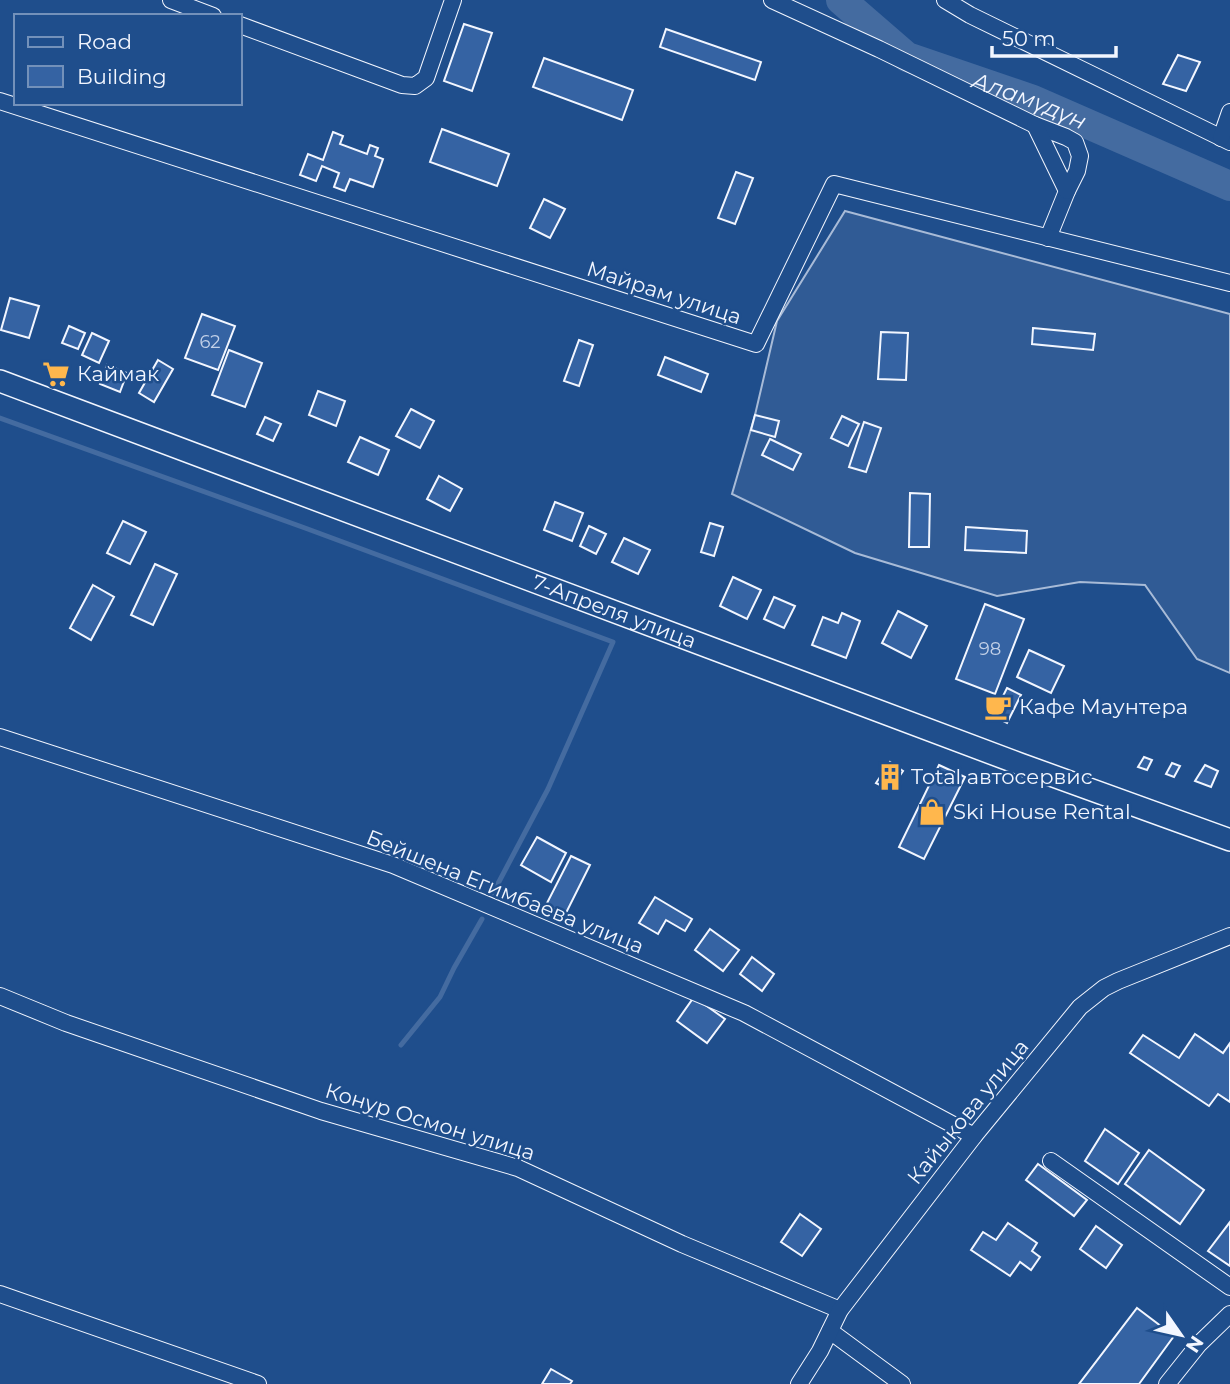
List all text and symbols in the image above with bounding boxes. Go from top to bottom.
legend [14,14,242,105]
scale bar [992,14,1116,58]
text: 50 m [1002,26,1056,51]
text: Road [77,29,132,54]
text: Building [77,64,167,89]
water label: Аламүдүн [967,66,1091,136]
street label: Майрам улица [584,256,745,329]
house number: 62 [199,331,221,353]
supermarket icon: Каймак [41,359,71,389]
place label: Каймак [77,361,159,386]
street label: 7-Апреля улица [529,569,700,653]
house number: 98 [979,638,1001,660]
cafe icon: Кафе Маунтера [983,692,1013,722]
place label: Кафе Маунтера [1019,694,1188,719]
building icon: Total автосервис [875,762,905,792]
place label: Total автосервис [911,764,1093,789]
shop icon: Ski House Rental [917,797,947,827]
place label: Ski House Rental [953,799,1131,824]
street label: Бейшена Егимбаева улица [363,824,648,959]
street label: Кайыкова улица [902,1034,1034,1189]
street label: Конур Осмон улица [322,1078,538,1165]
north arrow [1146,1300,1216,1370]
text: N [1181,1331,1209,1357]

